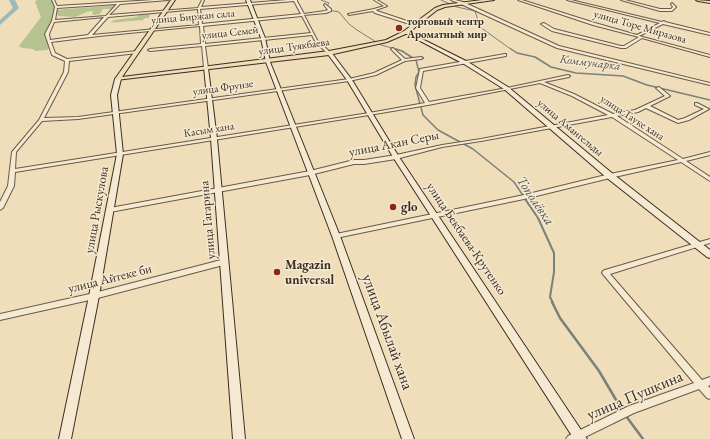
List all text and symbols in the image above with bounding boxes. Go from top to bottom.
street label: улица Биржан сала [151,7,235,27]
street label: улица Торе Миразова [592,7,688,47]
place label: торговый чентр Ароматный мир [407,15,487,41]
street label: улица Семей [201,23,259,43]
marker: торговый чентр Ароматный мир [394,23,404,33]
street label: улица Туякбаева [258,35,330,59]
water label: Коммунарка [559,52,621,74]
street label: улица Фрунзе [192,77,254,99]
street label: улица Тауке хана [597,92,667,144]
street label: улица Амангельды [534,97,606,159]
street label: Касым хана [183,120,235,140]
street label: улица Акан Серы [348,128,440,160]
street label: улица Рыскулова [82,165,112,255]
water label: Тополёвка [512,173,558,229]
street label: улица Гагарина [197,180,219,260]
street label: улица Бекбаева-Крутенко [422,180,510,298]
place label: glo [401,199,418,215]
marker: glo [388,202,398,212]
place label: Magazin universal [285,257,334,288]
street label: улица Айтеке би [66,261,154,297]
marker: Magazin universal [272,267,282,277]
street label: улица Абылай хана [357,271,417,393]
street label: улица Пушкина [584,367,686,425]

